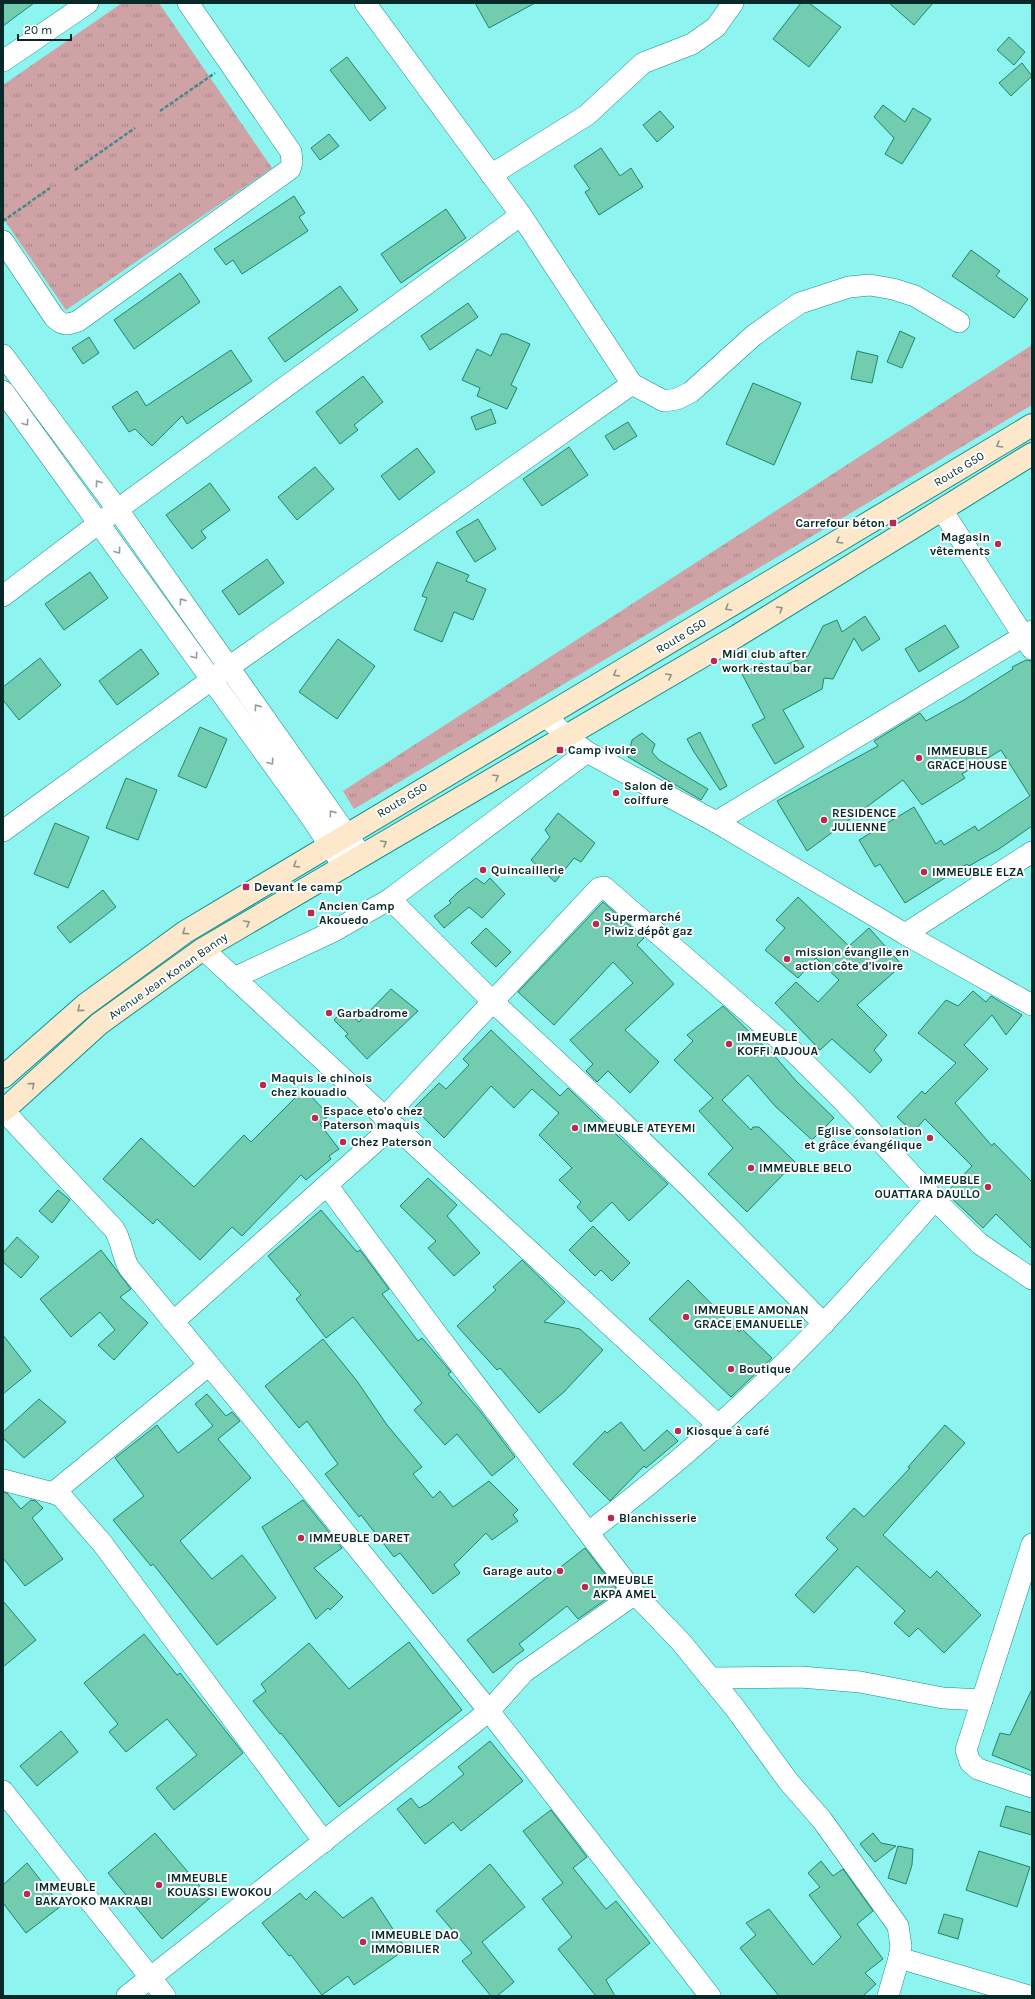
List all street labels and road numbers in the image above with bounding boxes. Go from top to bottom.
street label: Route G50 [931,448,987,490]
street label: Route G50 [653,615,709,657]
street label: Route G50 [374,779,430,821]
street label: Avenue Jean Konan Banny [106,929,230,1022]

